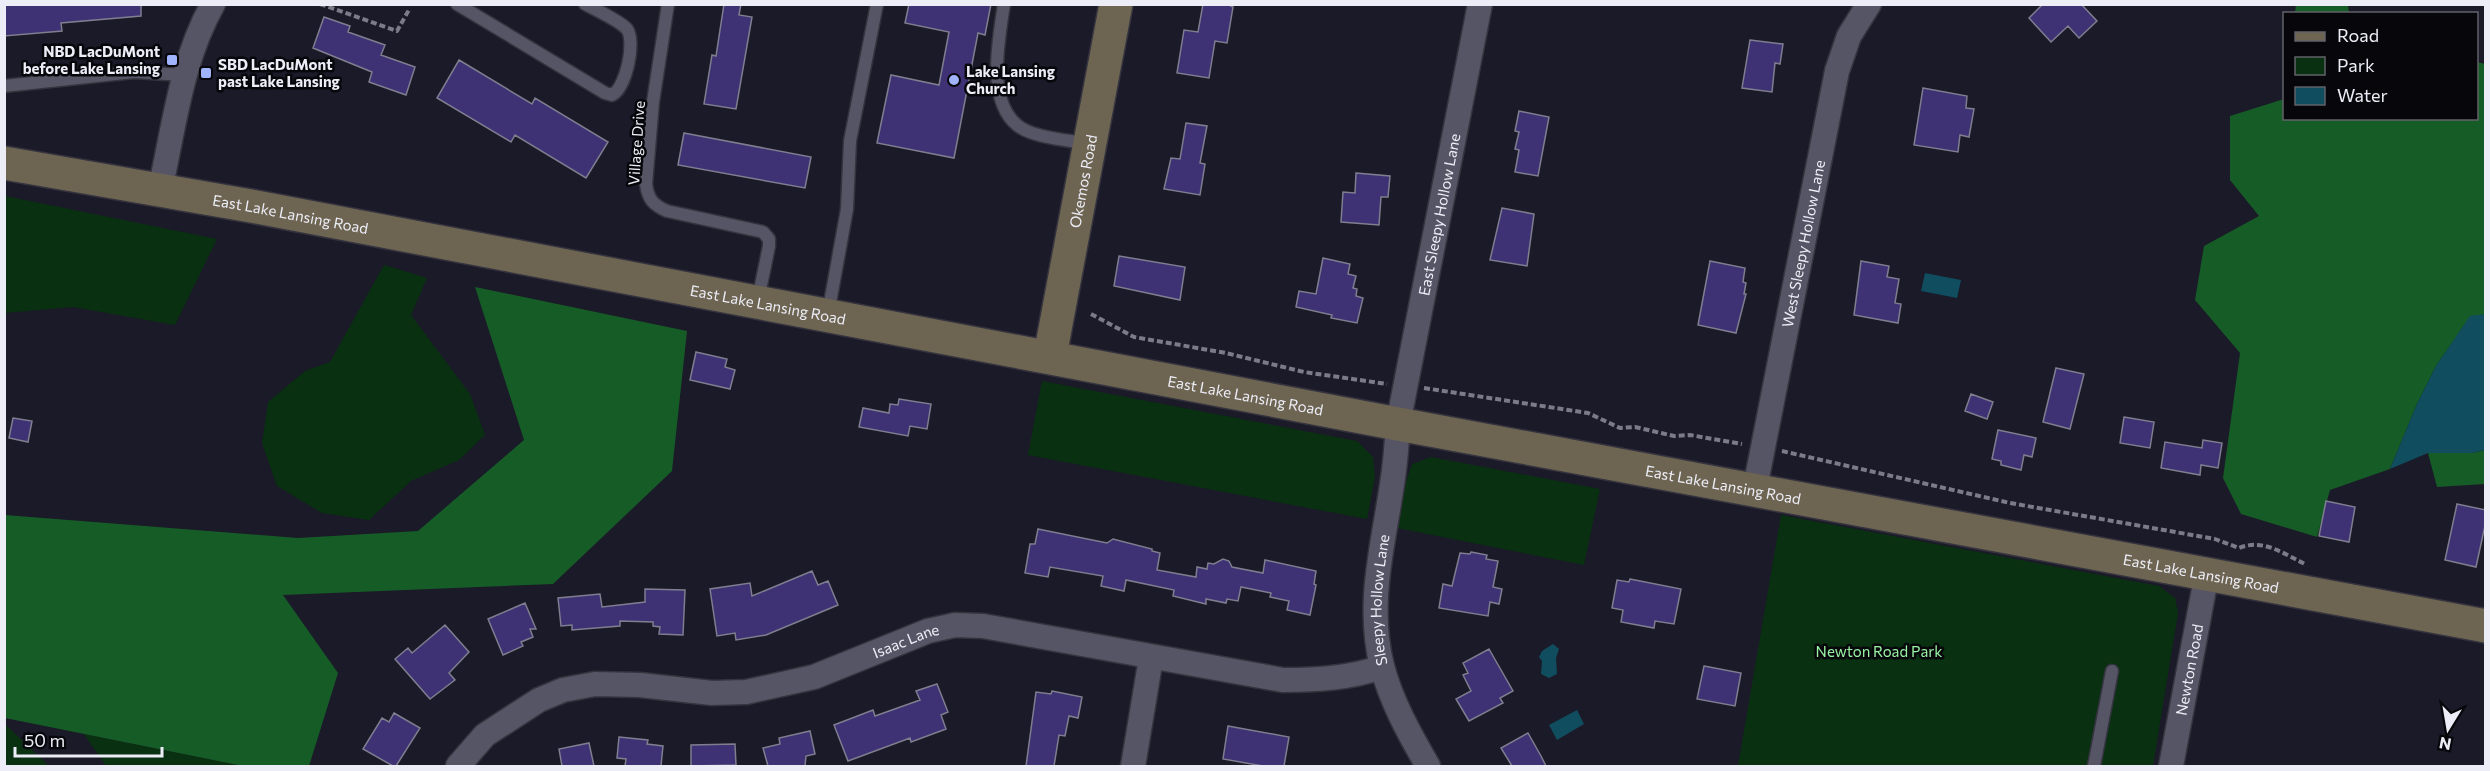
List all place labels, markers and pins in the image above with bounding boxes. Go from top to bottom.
place label: NBD LacDuMont before Lake Lansing [23,42,160,77]
marker: NBD LacDuMont before Lake Lansing [165,53,179,67]
place label: SBD LacDuMont past Lake Lansing [218,55,340,90]
place label: Lake Lansing Church [966,62,1055,97]
marker: SBD LacDuMont past Lake Lansing [199,66,213,80]
marker: Lake Lansing Church [947,73,961,87]

